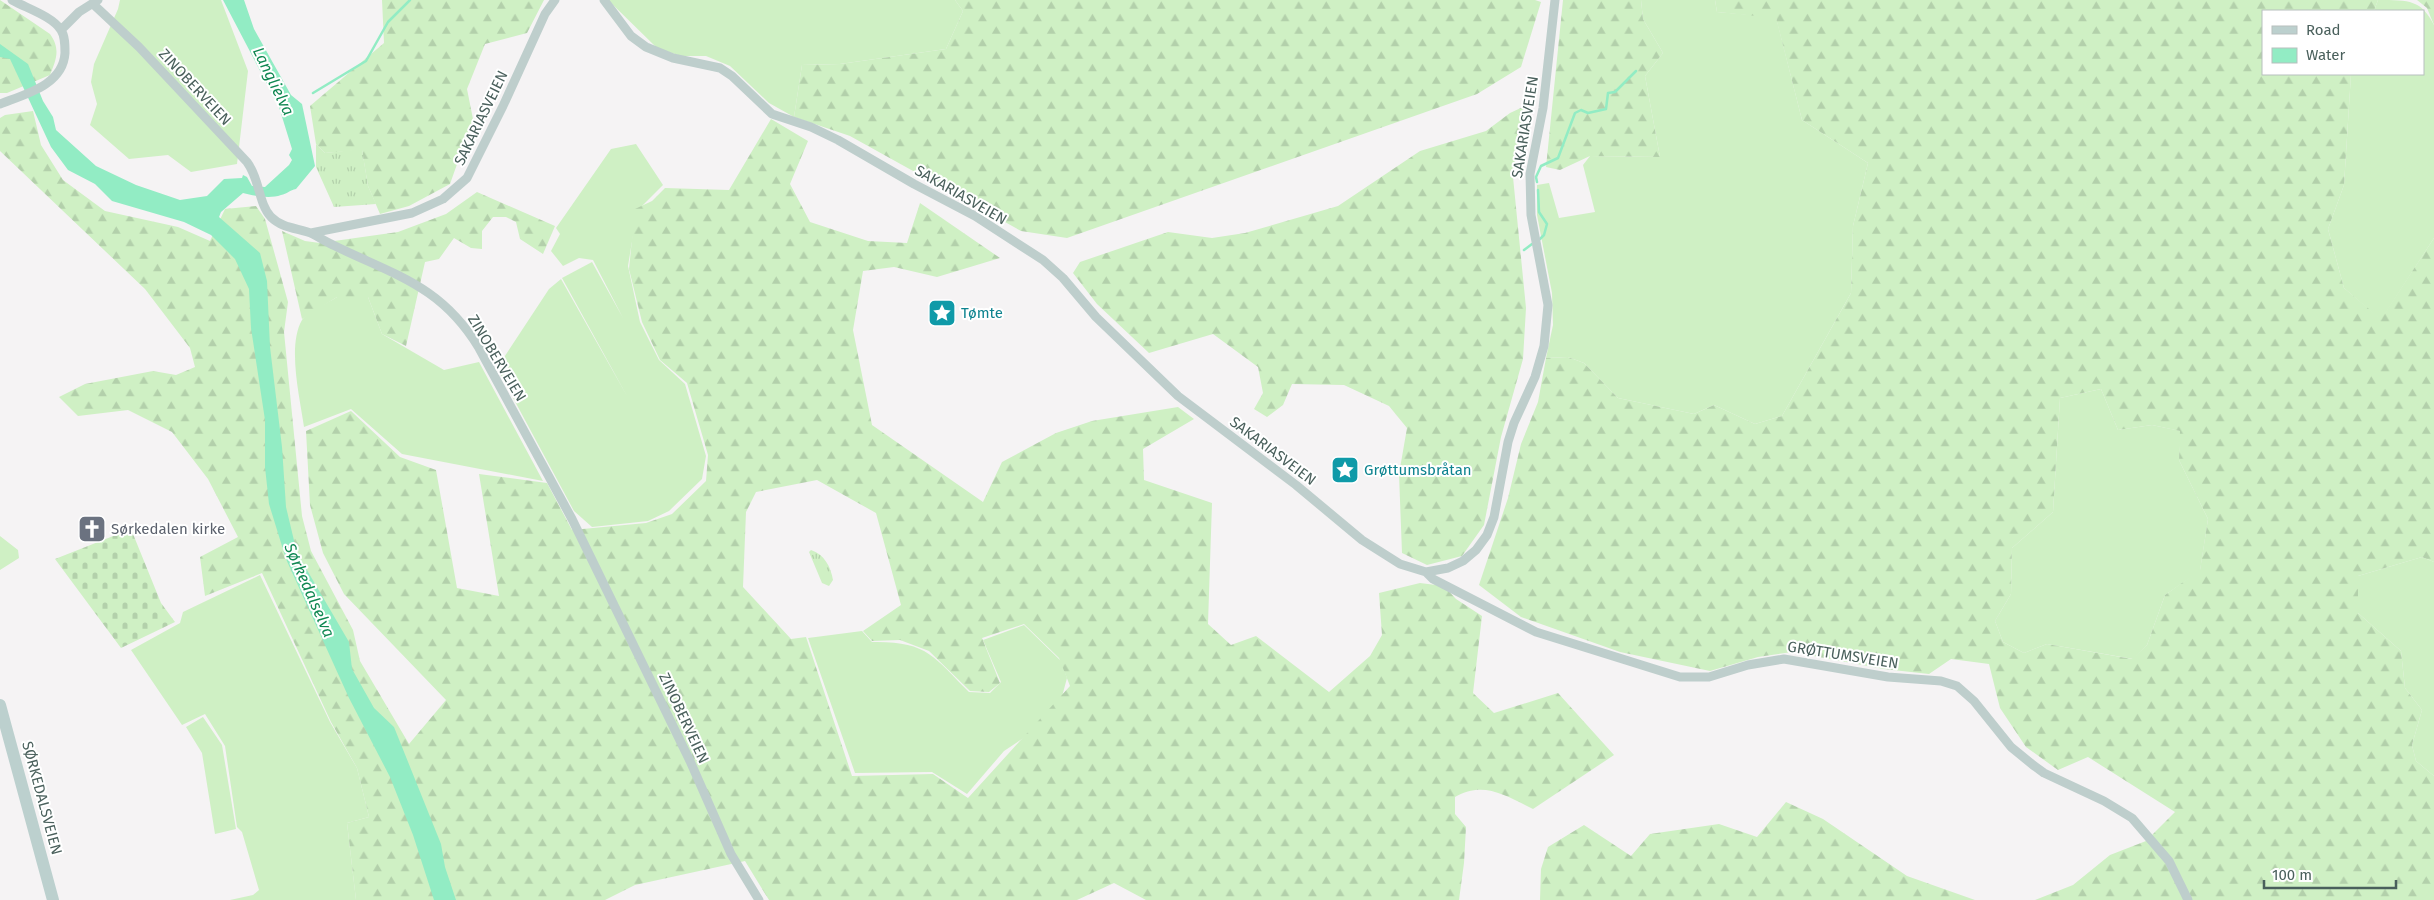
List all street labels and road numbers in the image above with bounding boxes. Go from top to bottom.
street label: ZINOBERVEIEN [155,45,235,129]
street label: SAKARIASVEIEN [450,68,512,168]
street label: SAKARIASVEIEN [1508,75,1542,179]
street label: SAKARIASVEIEN [912,161,1010,229]
street label: ZINOBERVEIEN [464,311,530,405]
street label: SAKARIASVEIEN [1226,413,1320,489]
street label: GRØTTUMSVEIEN [1786,637,1900,673]
street label: ZINOBERVEIEN [655,670,713,766]
street label: SØRKEDALSVEIEN [18,739,66,857]

